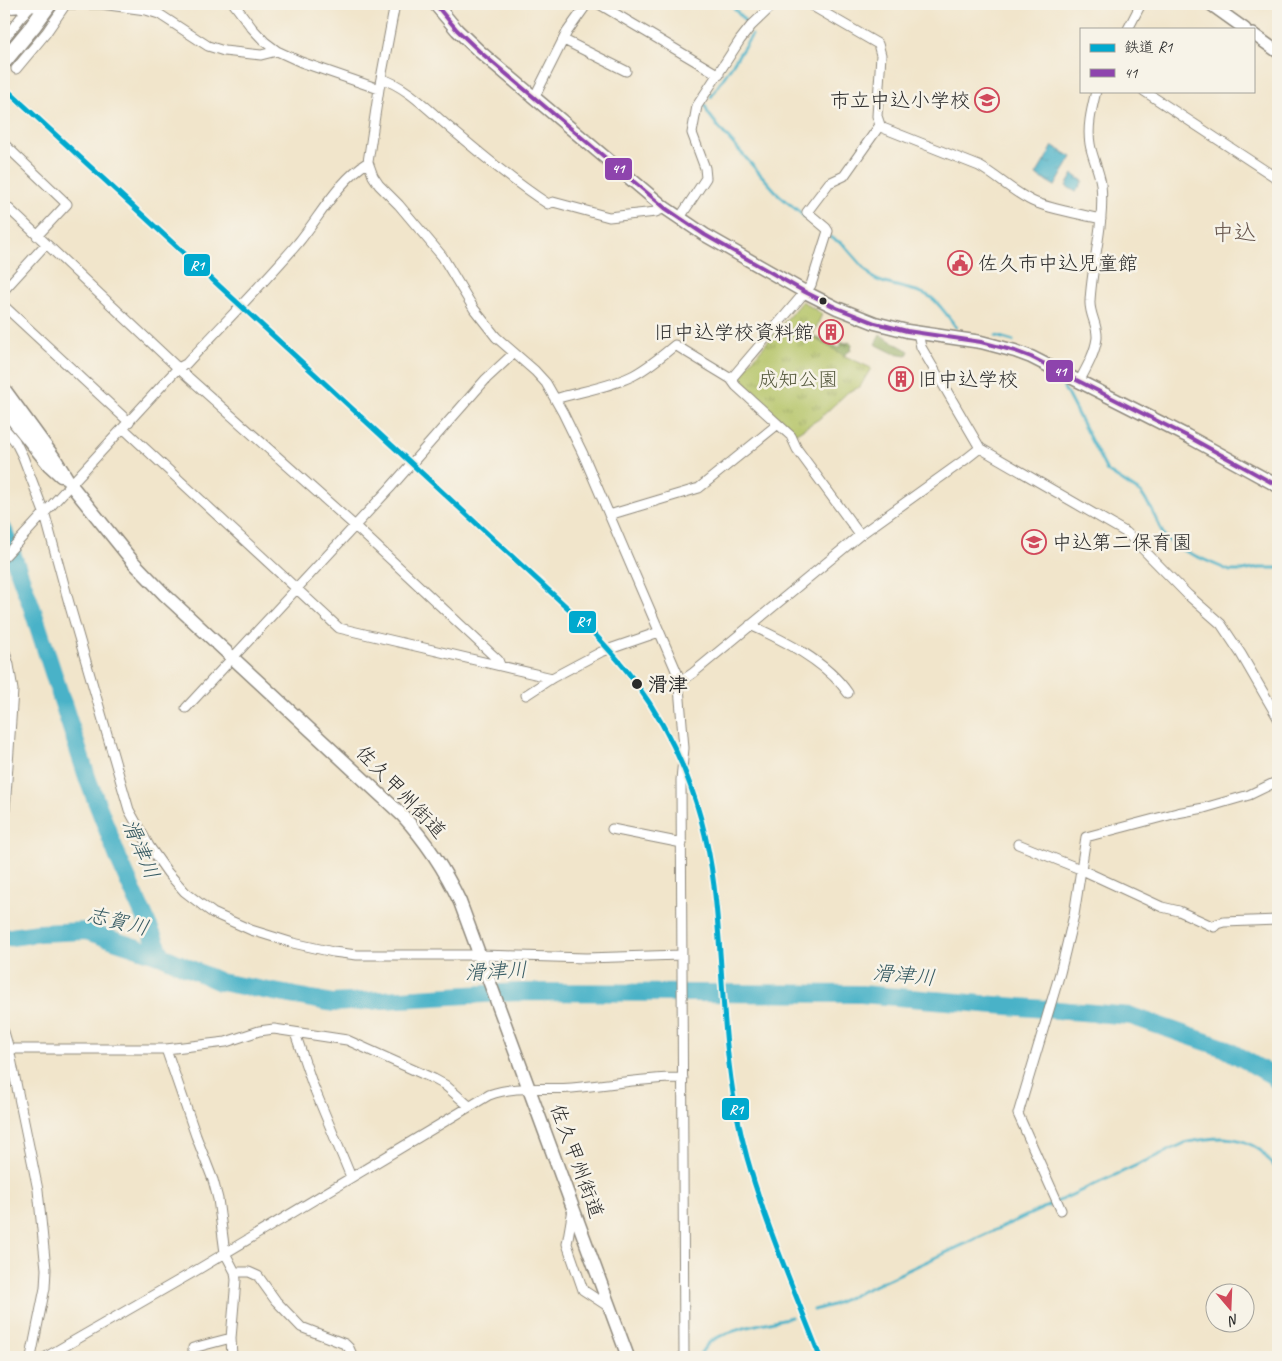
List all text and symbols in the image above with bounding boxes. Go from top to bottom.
legend [1080,28,1254,92]
text: 鉄道 R1 [1124,38,1174,57]
text: 41 [1124,64,1139,83]
school or university icon: 市立中込小学校 [974,87,1000,113]
place label: 市立中込小学校 [830,88,970,113]
line badge: 41 [604,157,633,181]
text: 41 [612,160,626,177]
district label: 中込 [1212,219,1256,247]
public building icon: 佐久市中込児童館 [947,250,973,276]
place label: 佐久市中込児童館 [978,251,1138,276]
line badge: R1 [183,253,211,277]
text: R1 [190,257,206,274]
unlabelled marker [818,296,828,306]
building icon: 旧中込学校資料館 [818,319,844,345]
place label: 旧中込学校資料館 [654,320,814,345]
line badge: 41 [1045,359,1074,383]
text: 41 [1054,363,1068,380]
building icon: 旧中込学校 [888,366,914,392]
park label: 成知公園 [758,367,838,392]
place label: 旧中込学校 [918,367,1018,392]
school or university icon: 中込第二保育園 [1021,529,1047,555]
place label: 中込第二保育園 [1052,530,1192,555]
line badge: R1 [568,610,597,634]
text: R1 [576,613,592,630]
place label: 滑津 [648,672,688,697]
marker: 滑津 [630,677,644,691]
street label: 佐久甲州街道 [350,740,452,844]
water label: 滑津川 [117,815,165,883]
water label: 志賀川 [84,901,152,941]
water label: 滑津川 [464,956,528,986]
water label: 滑津川 [871,959,937,991]
line badge: R1 [721,1097,750,1121]
street label: 佐久甲州街道 [545,1100,609,1222]
text: R1 [729,1101,745,1118]
north arrow [1204,1284,1254,1334]
text: N [1225,1310,1241,1330]

